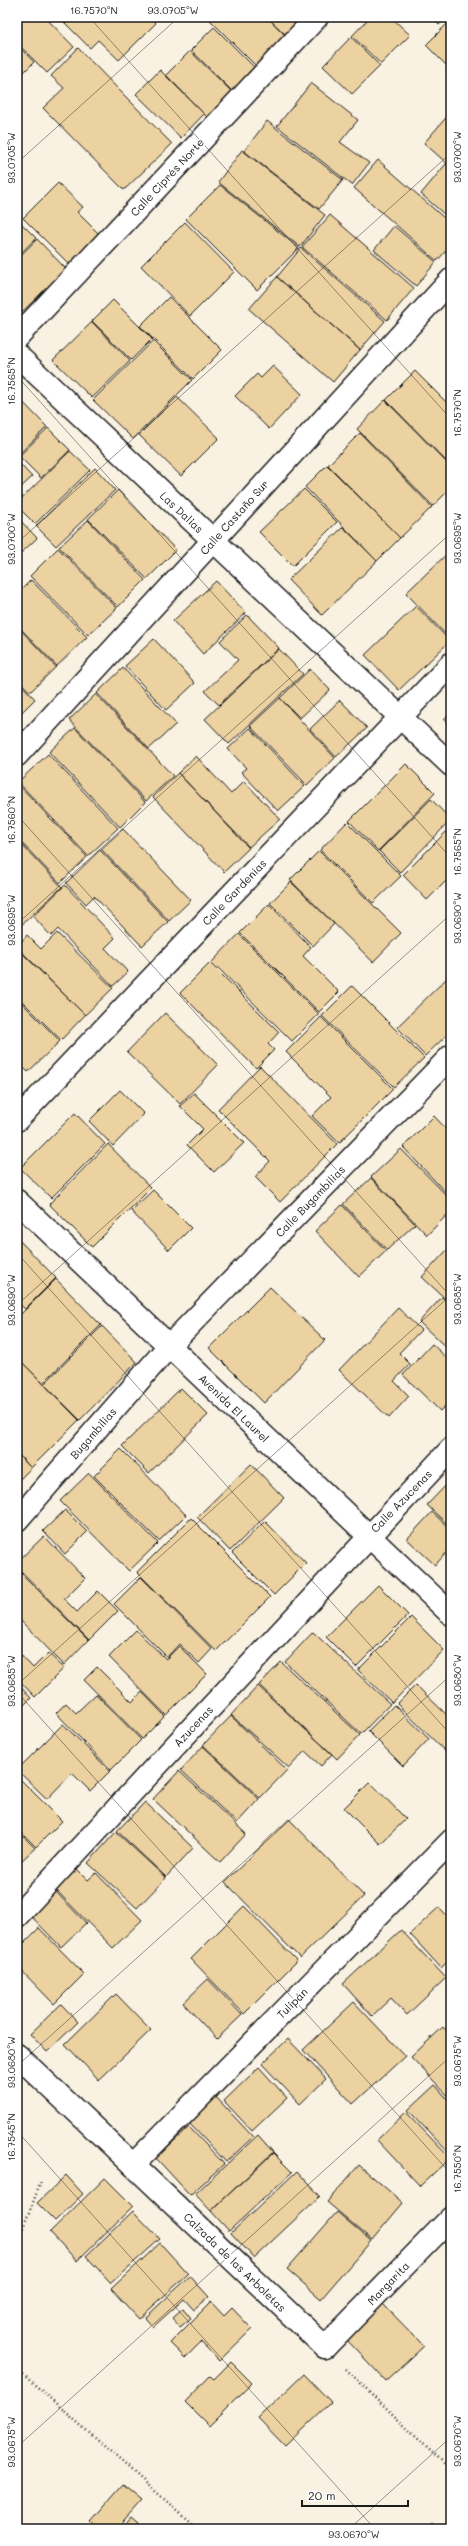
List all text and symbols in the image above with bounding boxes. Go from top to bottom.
text: 16.7570°N [70,3,118,17]
text: 93.0705°W [147,3,199,17]
text: 93.0700°W [450,131,464,183]
text: 93.0705°W [4,132,18,184]
street label: Calle Ciprés Norte [127,135,207,219]
text: 16.7565°N [4,357,18,405]
text: 16.7570°N [450,389,464,437]
street label: Calle Castaño Sur [196,476,272,558]
street label: Las Dalias [157,488,207,536]
text: 93.0695°W [450,512,464,564]
text: 93.0700°W [4,513,18,565]
text: 16.7560°N [4,796,18,844]
text: 16.7565°N [450,828,464,876]
street label: Calle Gardenias [199,856,269,928]
text: 93.0690°W [450,892,464,944]
text: 93.0695°W [4,894,18,946]
street label: Calle Bugambilias [272,1162,348,1240]
text: 93.0685°W [450,1273,464,1325]
text: 93.0690°W [4,1274,18,1326]
street label: Avenida El Laurel [196,1371,272,1445]
street label: Bugambilias [66,1404,120,1462]
street label: Calle Azucenas [367,1466,435,1536]
text: 93.0680°W [450,1654,464,1706]
text: 93.0685°W [4,1655,18,1707]
street label: Azucenas [170,1702,216,1750]
street label: Tulipán [273,1984,311,2022]
text: 93.0675°W [450,2035,464,2086]
text: 93.0680°W [4,2036,18,2088]
text: 16.7545°N [4,2113,18,2161]
text: 16.7550°N [450,2145,464,2193]
street label: Calzada de las Arboletas [181,2209,289,2315]
street label: Margarita [364,2258,413,2308]
text: 93.0670°W [450,2415,464,2467]
text: 93.0675°W [4,2416,18,2467]
scale bar [302,2482,408,2508]
text: 20 m [308,2487,336,2503]
text: 93.0670°W [328,2527,380,2541]

